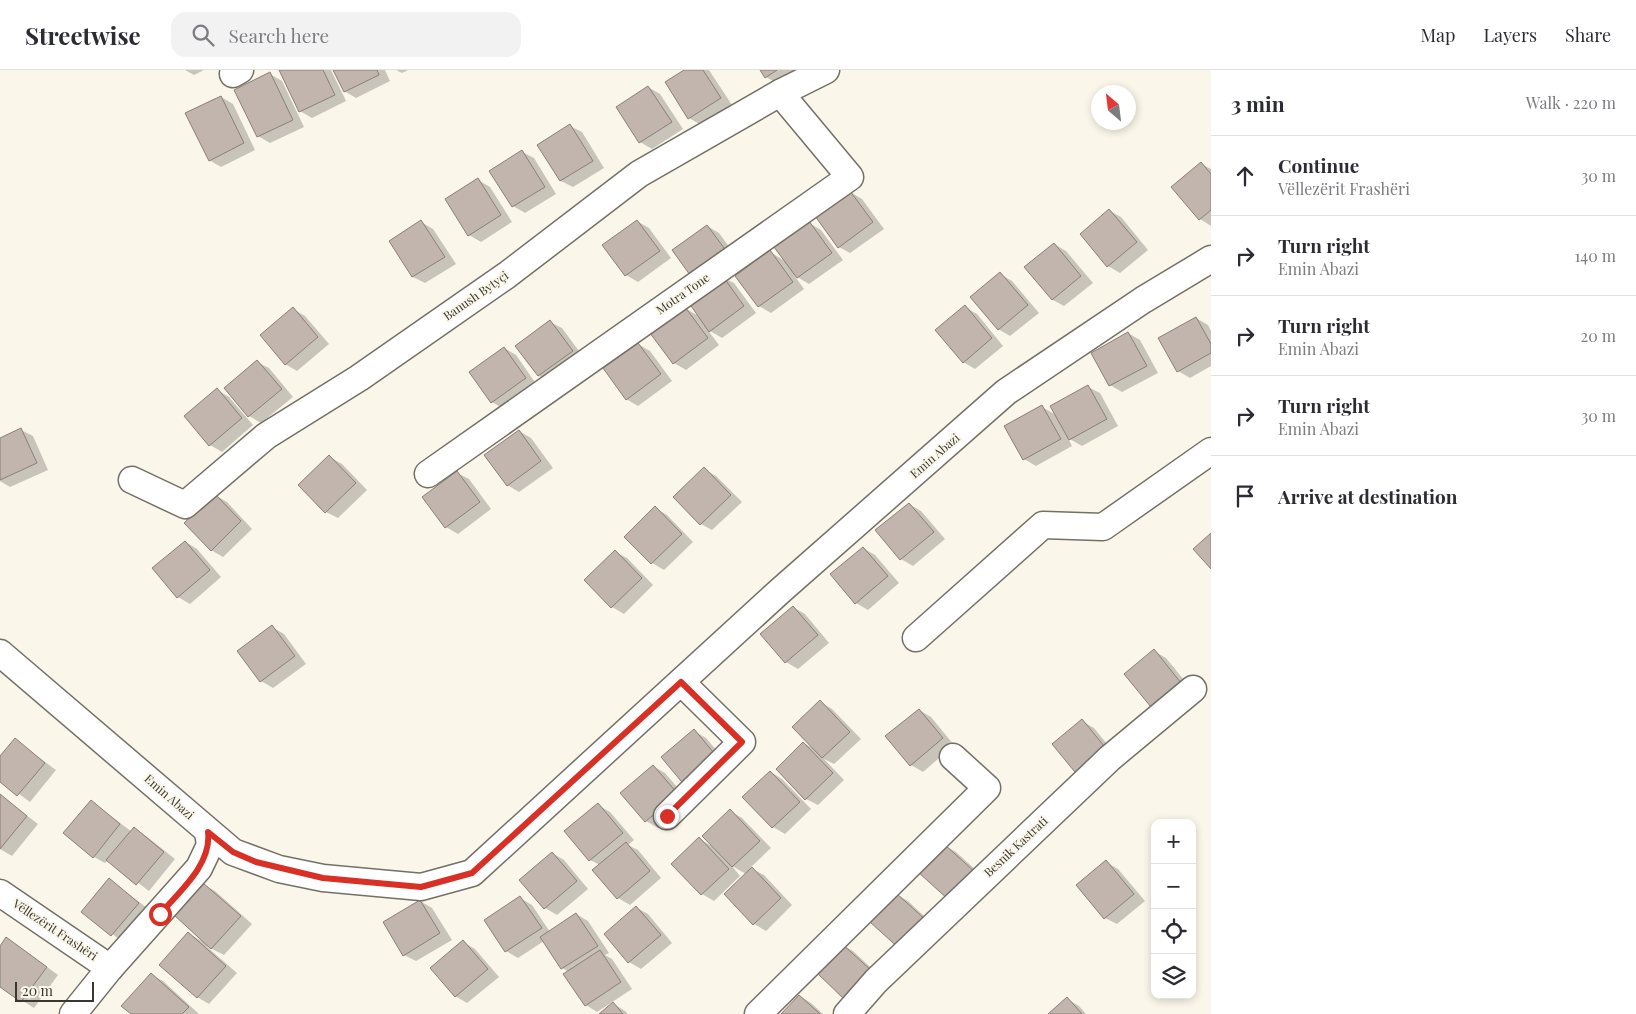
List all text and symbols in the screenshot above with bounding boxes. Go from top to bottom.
search box [171,12,521,57]
text: Streetwise [25,19,141,51]
icon: search [189,21,217,49]
text: Search here [229,22,329,48]
text: Map [1420,23,1455,47]
text: Layers [1483,23,1537,47]
text: Share [1565,23,1611,47]
north arrow [1091,85,1136,130]
text: 3 min [1231,89,1285,117]
text: Walk · 220 m [1526,92,1616,113]
text: Continue [1278,152,1359,178]
icon: ahead [1231,162,1259,190]
text: 30 m [1581,165,1616,186]
text: Vëllezërit Frashëri [1278,178,1410,199]
text: Turn right [1278,232,1370,258]
icon: right [1231,242,1259,270]
text: 140 m [1574,245,1616,266]
text: Emin Abazi [1278,258,1359,279]
street label: Banush Bytyçi [440,267,511,324]
street label: Motra Tone [653,269,712,317]
text: Turn right [1278,312,1370,338]
icon: right [1231,322,1259,350]
text: 20 m [1581,325,1616,346]
text: Emin Abazi [1278,338,1359,359]
text: Turn right [1278,392,1370,418]
icon: right [1231,402,1259,430]
text: 30 m [1581,405,1616,426]
text: Emin Abazi [1278,418,1359,439]
street label: Emin Abazi [906,429,963,481]
icon: arrive [1231,482,1259,510]
text: Arrive at destination [1278,483,1458,509]
street label: Emin Abazi [141,770,198,823]
route end [656,805,679,828]
street label: Besnik Kastrati [980,812,1051,880]
map controls [1151,819,1196,999]
button: + [1151,819,1196,864]
button: − [1151,864,1196,909]
street label: Vëllezërit Frashëri [9,894,101,964]
route start [149,903,172,926]
button: locate [1151,909,1196,954]
button: layers [1151,954,1196,999]
scale bar [15,979,94,1002]
text: 20 m [22,981,53,1000]

